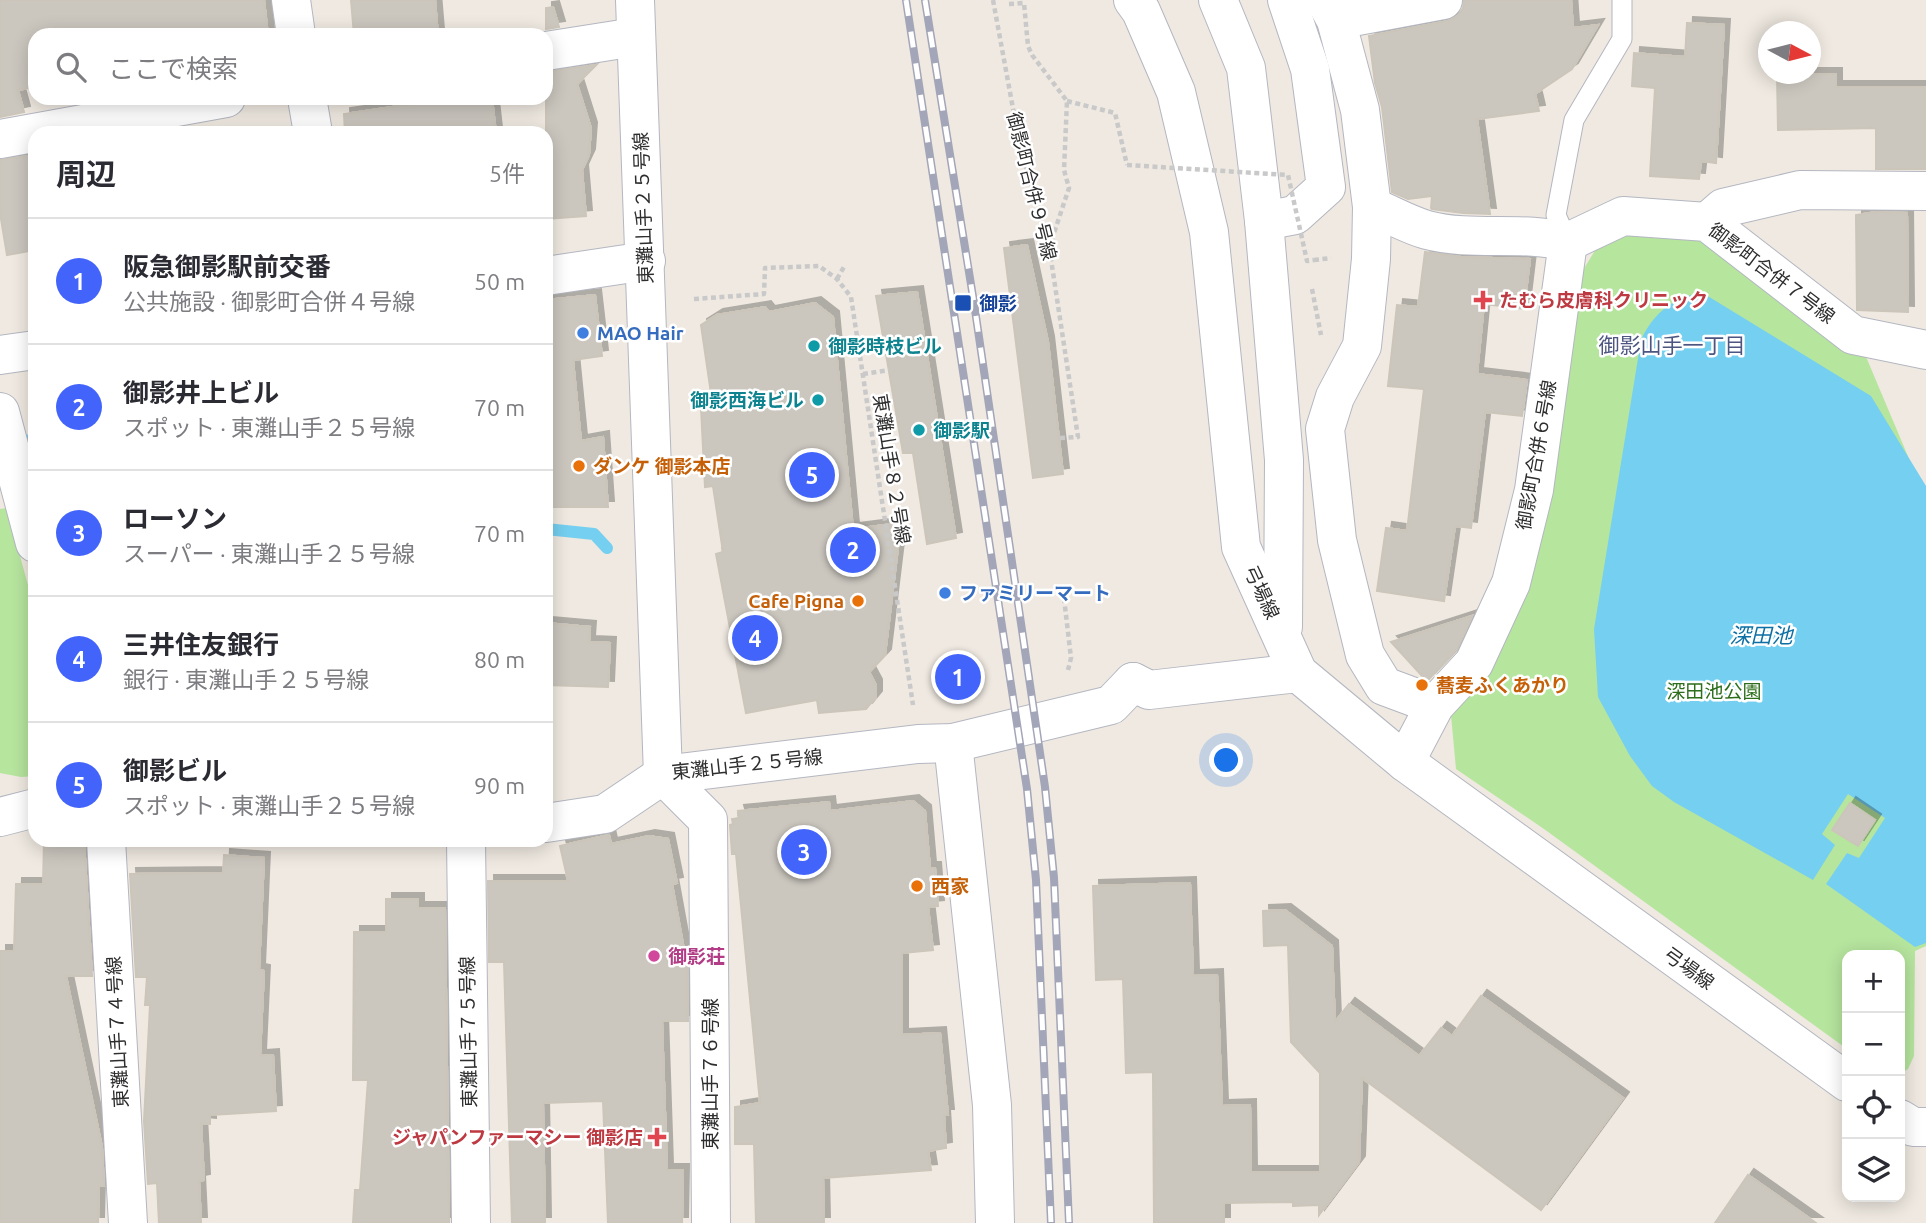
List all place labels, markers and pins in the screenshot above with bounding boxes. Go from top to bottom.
place label: たむら皮膚科クリニック [1499,289,1708,311]
marker: たむら皮膚科クリニック [1473,290,1493,310]
place label: 御影 [979,292,1017,314]
marker: 御影 [953,293,973,313]
place label: MAO Hair [597,322,684,344]
marker: MAO Hair [575,325,591,341]
place label: 御影時枝ビル [828,335,942,357]
marker: 御影時枝ビル [806,338,822,354]
place label: 御影西海ビル [690,389,804,411]
marker: 御影西海ビル [810,392,826,408]
place label: 御影駅 [933,419,990,441]
marker: 御影駅 [911,422,927,438]
pin: 5 [789,449,835,501]
place label: ダンケ 御影本店 [593,455,731,477]
marker: ダンケ 御影本店 [571,458,587,474]
pin: 2 [830,524,876,576]
place label: ファミリーマート [959,582,1111,604]
marker: ファミリーマート [937,585,953,601]
place label: Cafe Pigna [748,590,844,612]
marker: Cafe Pigna [850,593,866,609]
pin: 4 [732,612,778,664]
pin: 1 [935,651,981,703]
place label: 蕎麦ふくあかり [1436,674,1569,696]
marker: 蕎麦ふくあかり [1414,677,1430,693]
pin: 3 [781,826,827,878]
place label: 西家 [931,875,969,897]
marker: 西家 [909,878,925,894]
place label: 御影荘 [668,945,725,967]
marker: 御影荘 [646,948,662,964]
place label: ジャパンファーマシー 御影店 [392,1126,643,1148]
marker: ジャパンファーマシー 御影店 [649,1129,665,1145]

